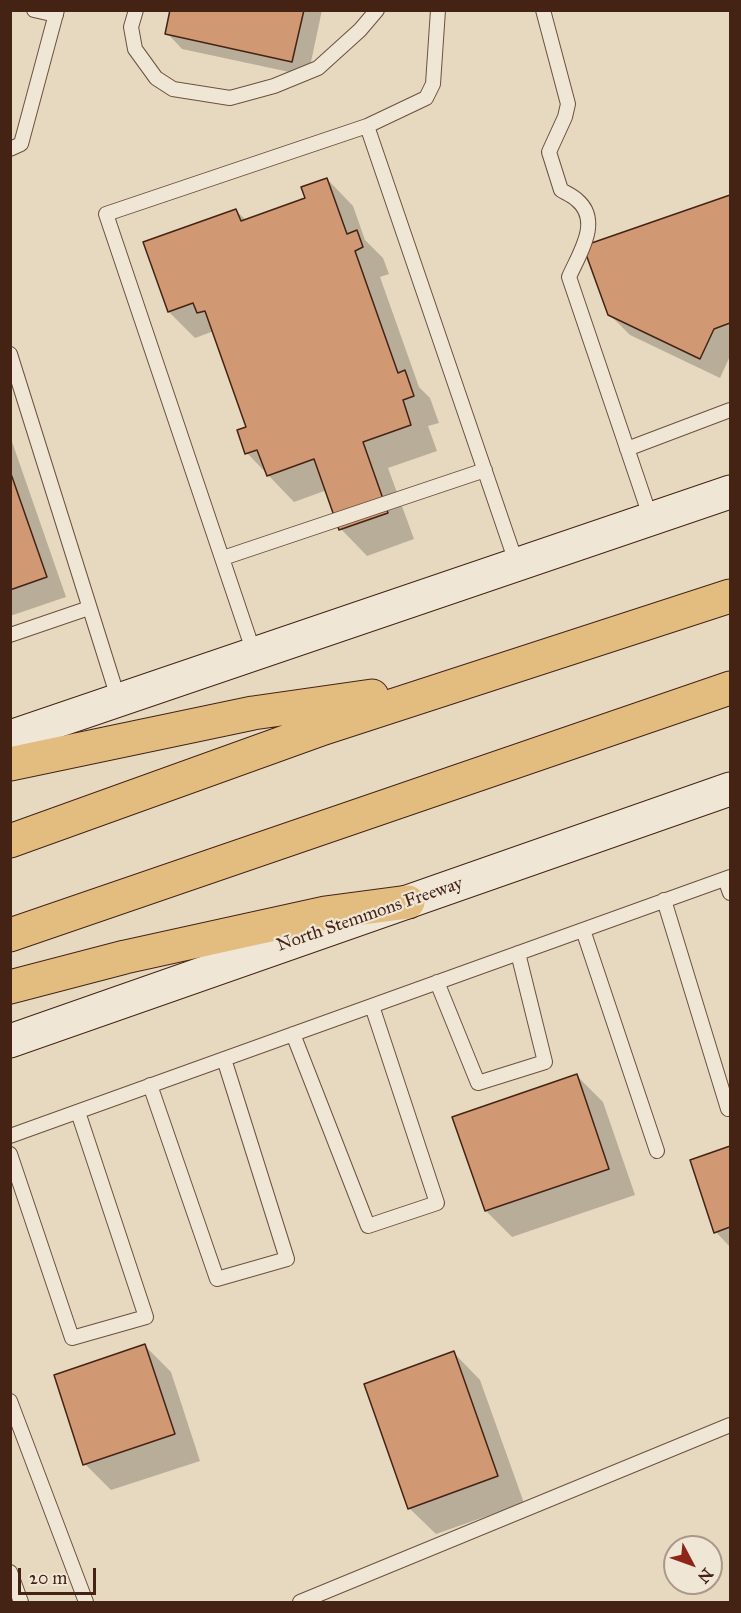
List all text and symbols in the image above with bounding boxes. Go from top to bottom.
street label: North Stemmons Freeway [274,873,466,957]
north arrow [663,1535,723,1595]
scale bar [21,1556,99,1594]
text: N [694,1564,717,1587]
text: 20 m [29,1567,67,1589]

